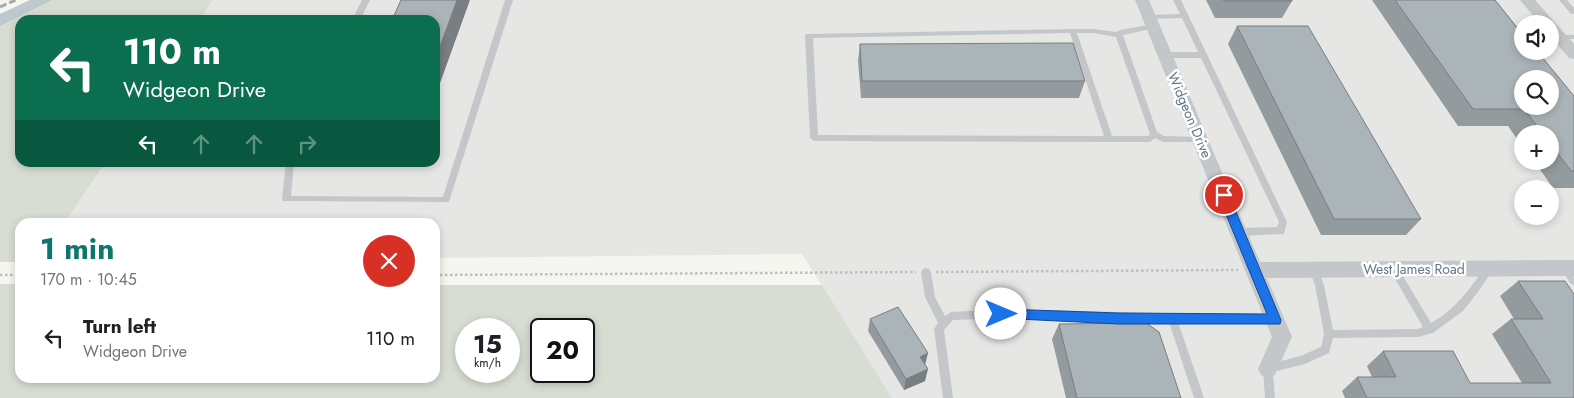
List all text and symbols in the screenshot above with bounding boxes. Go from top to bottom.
map controls [1514,15,1559,225]
button: sound [1514,15,1559,60]
text: 110 m [123,27,221,77]
icon: left [40,35,105,100]
street label: Widgeon Drive [1163,69,1217,161]
button: search [1514,70,1559,115]
text: Widgeon Drive [123,73,266,105]
button: + [1514,125,1559,170]
icon: left [134,130,162,158]
icon: ahead [187,130,215,158]
icon: ahead [240,130,268,158]
icon: right [293,130,321,158]
pin [1203,174,1245,216]
button: − [1514,180,1559,225]
icon: arrive [1210,181,1238,209]
text: 1 min [40,227,114,270]
button: close [363,235,415,287]
street label: West James Road [1363,259,1465,279]
text: 170 m · 10:45 [40,268,137,291]
position arrow [974,287,1026,339]
text: Turn left [83,313,156,340]
speed limit sign: 20 [530,318,595,383]
icon: left [40,324,68,352]
text: 110 m [366,325,415,352]
text: 15 [473,326,502,362]
text: Widgeon Drive [83,340,187,363]
text: km/h [474,354,501,372]

